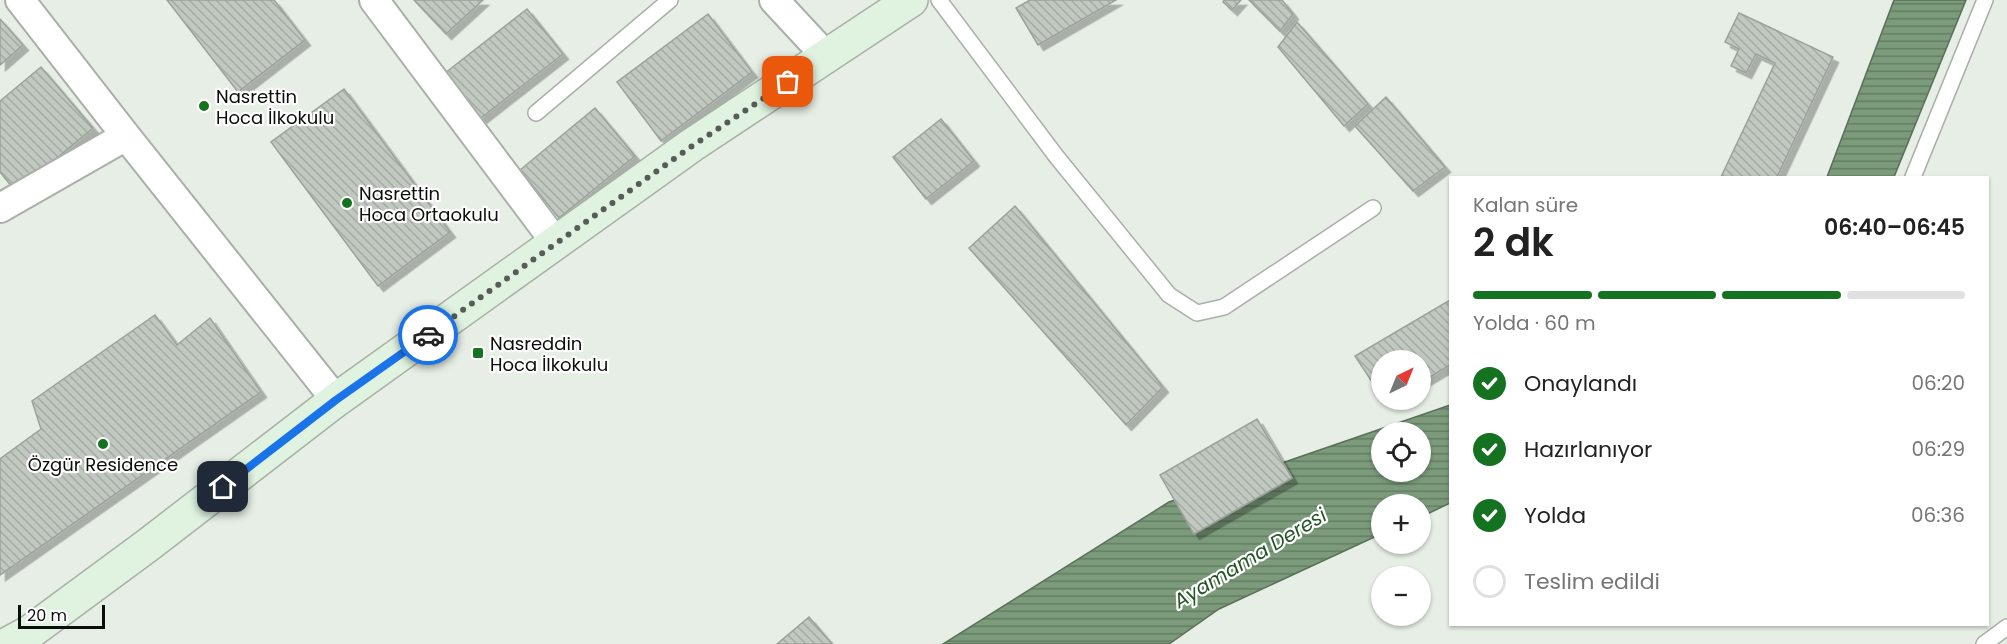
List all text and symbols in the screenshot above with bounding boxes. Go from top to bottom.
pin [762,56,813,107]
icon: bag [771,65,804,98]
place label: Nasrettin Hoca İlkokulu [216,84,334,130]
marker: Nasrettin Hoca İlkokulu [197,99,211,113]
place label: Nasrettin Hoca Ortaokulu [359,181,499,227]
text: Kalan süre [1473,191,1578,219]
marker: Nasrettin Hoca Ortaokulu [340,196,354,210]
text: 06:40–06:45 [1824,212,1965,243]
text: 2 dk [1473,215,1554,270]
courier [398,305,458,365]
text: Yolda · 60 m [1473,309,1596,337]
icon: car [412,319,445,352]
place label: Nasreddin Hoca İlkokulu [490,331,608,377]
marker: Nasreddin Hoca İlkokulu [471,346,485,360]
north arrow [1371,350,1431,410]
map controls [1371,350,1431,626]
icon: check [1473,367,1506,400]
text: Onaylandı [1524,368,1637,399]
text: 06:20 [1911,369,1965,397]
button: locate [1371,422,1431,482]
icon: check [1473,433,1506,466]
text: Hazırlanıyor [1524,434,1652,465]
text: 06:29 [1911,435,1965,463]
marker: Özgür Residence [96,437,110,451]
place label: Özgür Residence [28,452,178,477]
pin [197,461,248,512]
icon: home [206,470,239,503]
button: + [1371,494,1431,554]
icon: check [1473,499,1506,532]
text: Yolda [1524,500,1586,531]
water label: Ayamama Deresi [1167,501,1333,615]
text: 06:36 [1911,501,1965,529]
button: − [1371,566,1431,626]
text: Teslim edildi [1524,566,1660,597]
scale bar [18,602,105,630]
text: 20 m [27,604,67,627]

